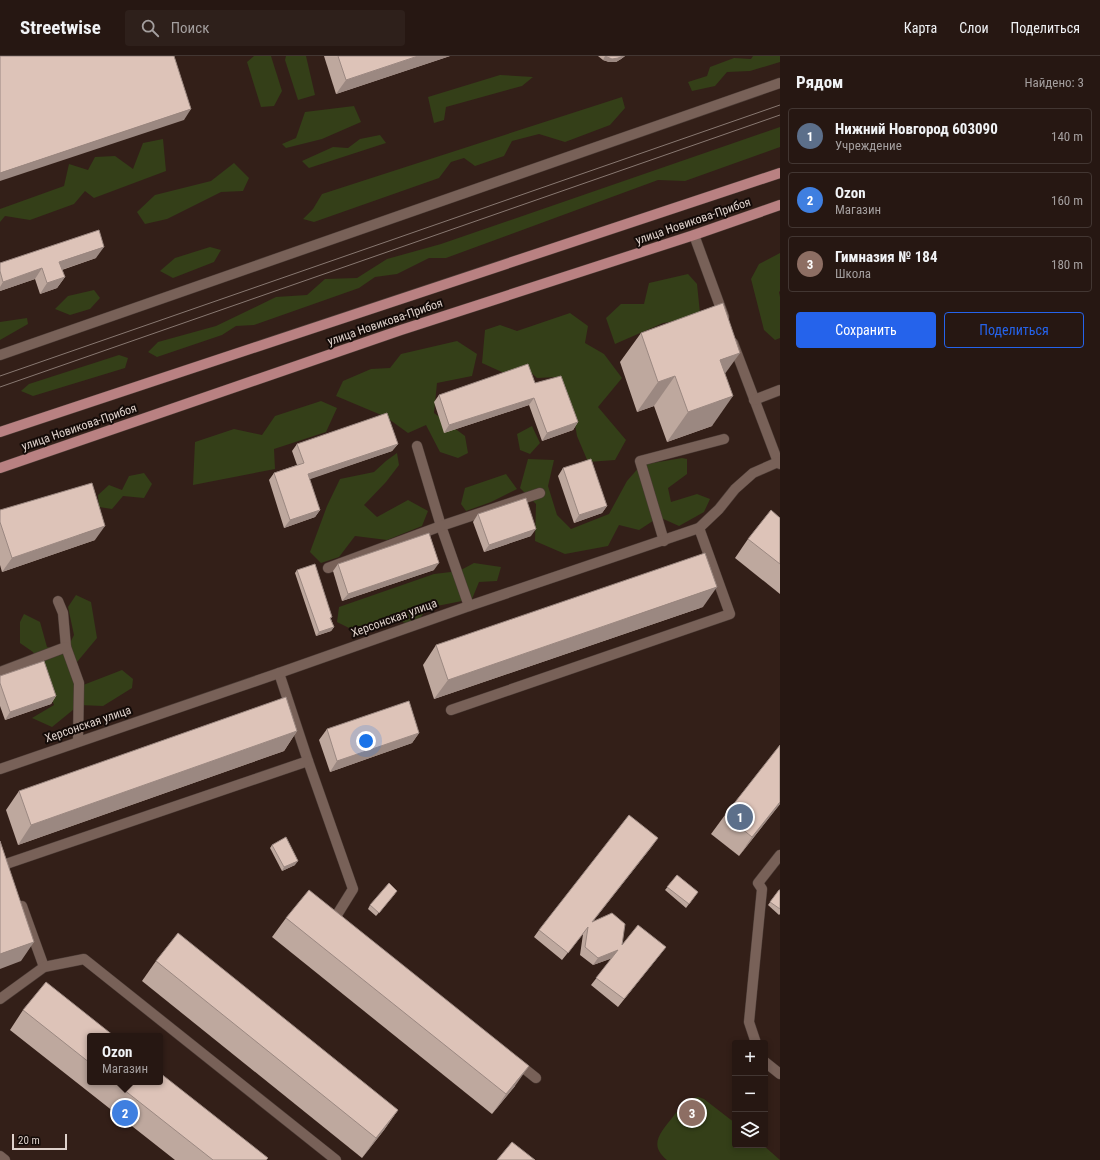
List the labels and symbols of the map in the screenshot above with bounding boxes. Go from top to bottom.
street label: улица Новикова-Прибоя [634,195,752,247]
street label: улица Новикова-Прибоя [326,296,444,348]
street label: улица Новикова-Прибоя [20,401,138,453]
street label: Херсонская улица [349,596,439,640]
street label: Херсонская улица [43,703,133,745]
your location [356,731,376,751]
pin: 1 [727,802,753,832]
pin: 2 [112,1098,138,1128]
pin: 3 [679,1098,705,1128]
scale bar [12,1132,67,1151]

